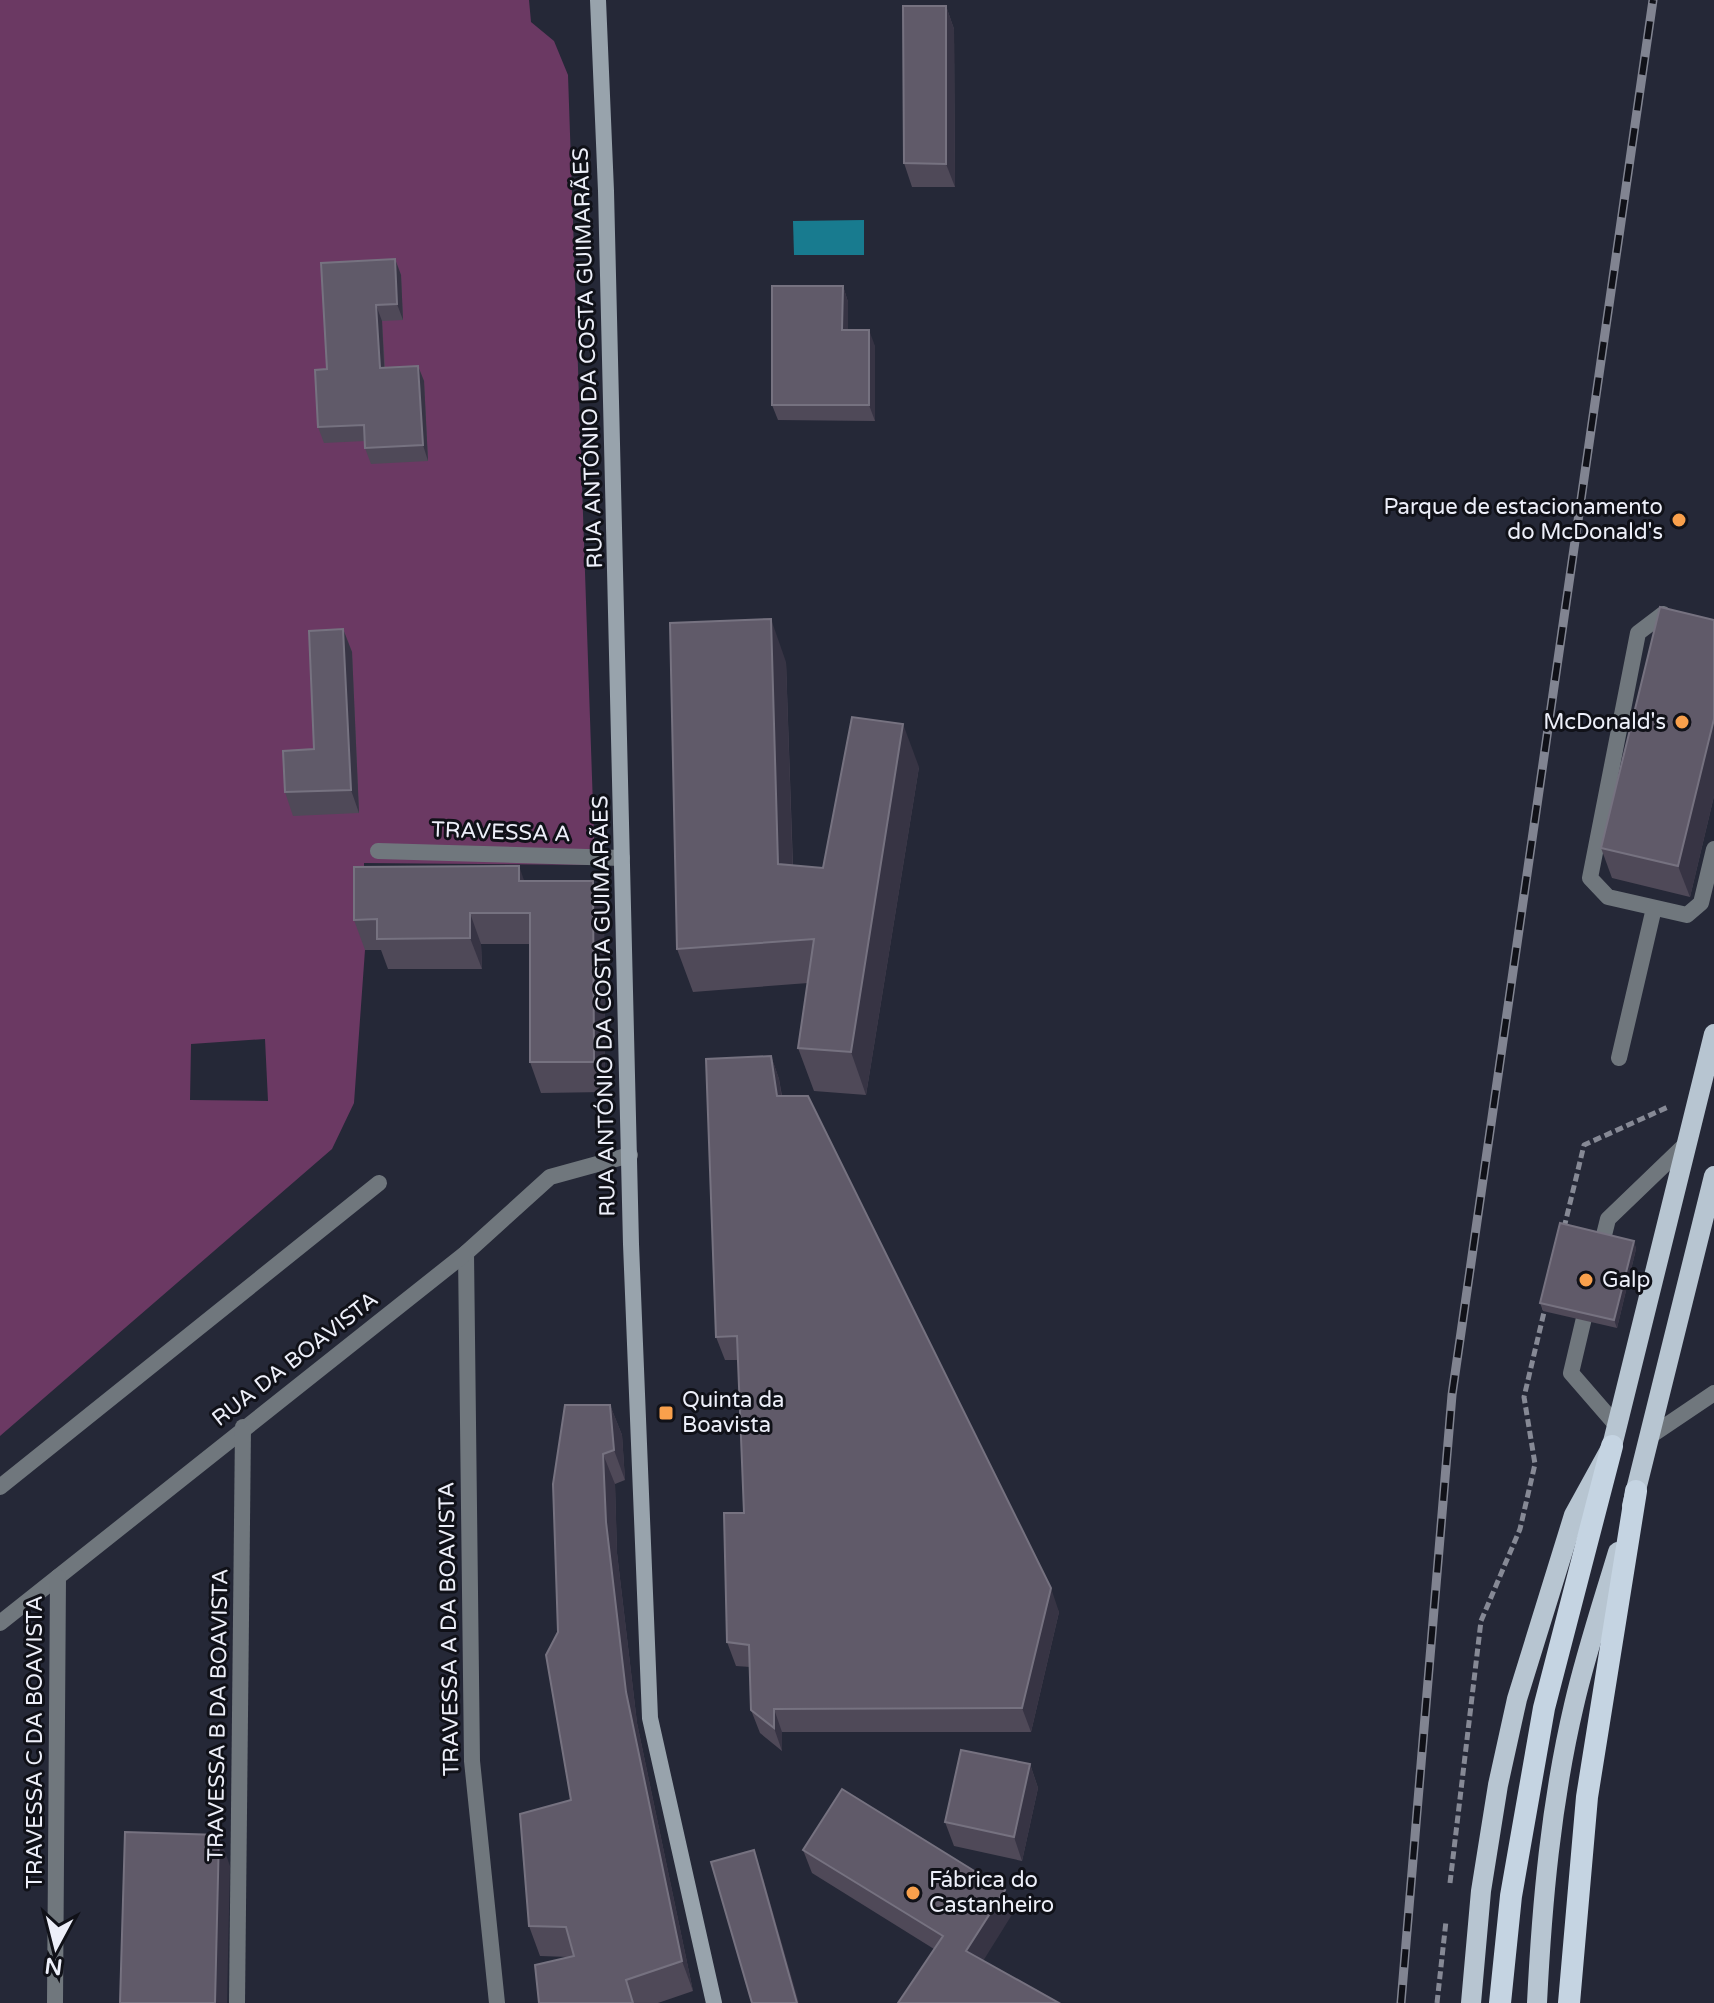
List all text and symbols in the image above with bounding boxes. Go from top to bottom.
street label: RUA ANTÓNIO DA COSTA GUIMARÃES [567,147,608,569]
place label: Parque de estacionamento do McDonald's [1383,494,1663,545]
marker: Parque de estacionamento do McDonald's [1670,511,1688,529]
place label: McDonald's [1543,709,1666,735]
marker: McDonald's [1673,713,1691,731]
street label: RUA ANTÓNIO DA COSTA GUIMARÃES [586,795,621,1217]
street label: TRAVESSA A [431,817,571,847]
place label: Galp [1602,1267,1650,1293]
marker: Galp [1577,1271,1595,1289]
street label: RUA DA BOAVISTA [207,1286,383,1432]
place label: Quinta da Boavista [682,1387,784,1438]
marker: Quinta da Boavista [657,1404,675,1422]
street label: TRAVESSA A DA BOAVISTA [433,1482,465,1776]
street label: TRAVESSA B DA BOAVISTA [202,1568,234,1862]
street label: TRAVESSA C DA BOAVISTA [22,1595,48,1889]
place label: Fábrica do Castanheiro [929,1867,1054,1918]
marker: Fábrica do Castanheiro [904,1884,922,1902]
north arrow [16,1907,96,1987]
text: N [43,1952,64,1980]

